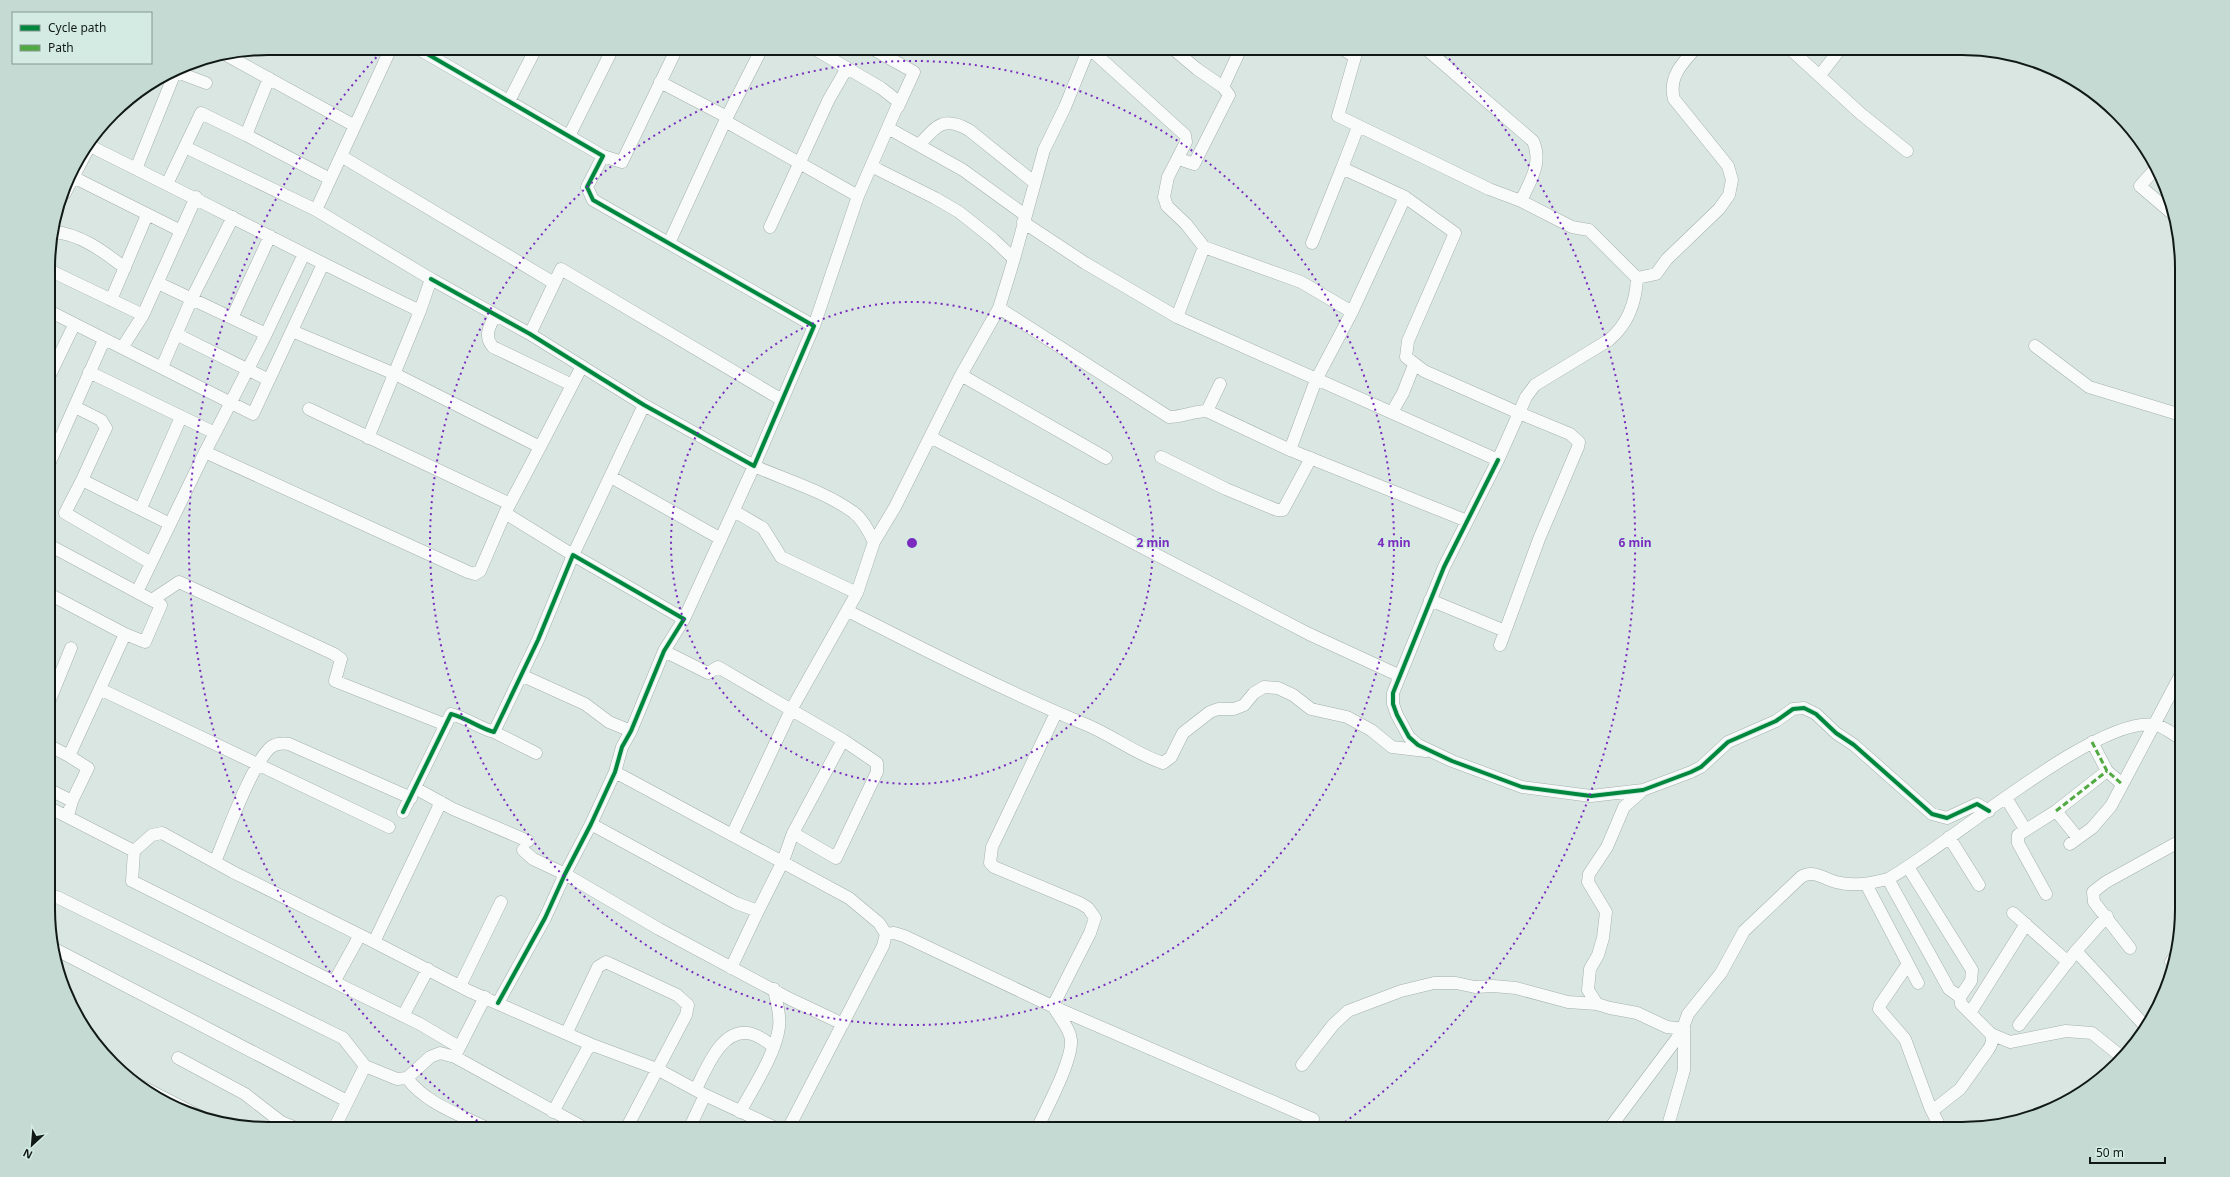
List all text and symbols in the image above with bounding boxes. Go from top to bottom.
legend [12,12,152,64]
text: Cycle path [48,19,106,36]
text: Path [48,39,74,56]
text: 2 min [1136,534,1170,551]
text: 4 min [1377,534,1411,551]
text: 6 min [1618,534,1652,551]
centre of rings [905,536,919,550]
north arrow [12,1125,52,1165]
scale bar [2090,1139,2165,1165]
text: 50 m [2096,1144,2124,1161]
text: N [20,1146,35,1163]

